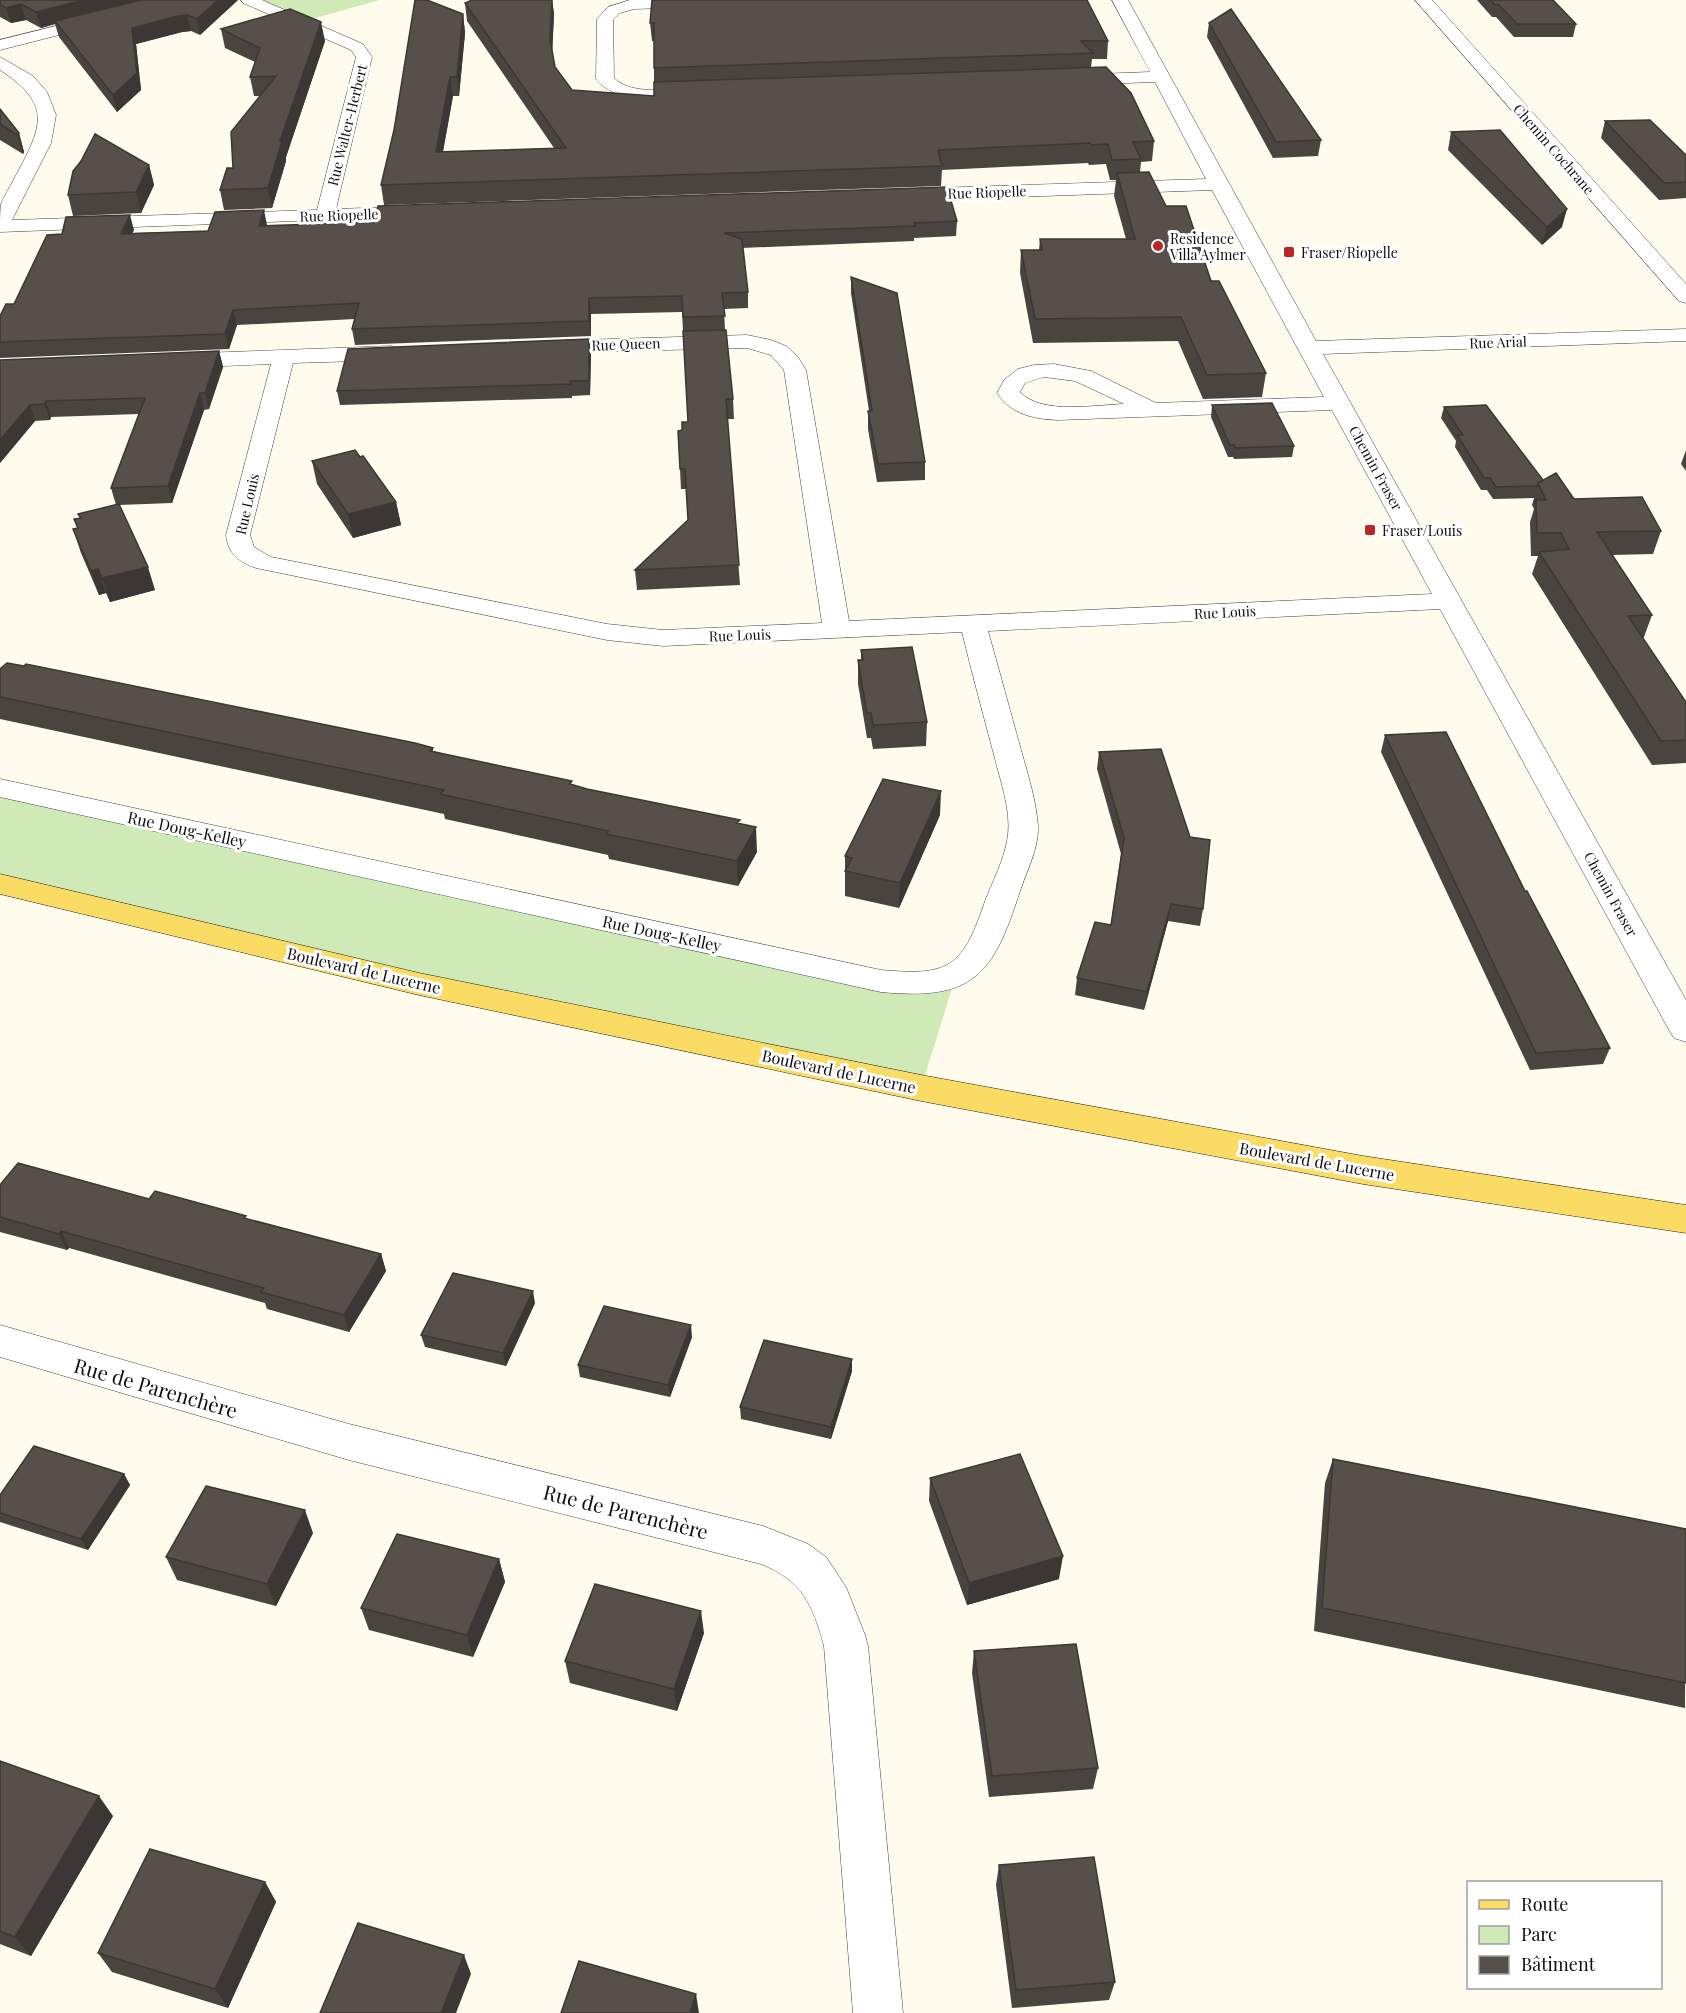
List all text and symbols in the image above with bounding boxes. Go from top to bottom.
street label: Rue Walter-Herbert [323,61,372,188]
street label: Chemin Cochrane [1509,100,1599,198]
street label: Rue Riopelle [947,181,1027,203]
street label: Rue Riopelle [299,204,379,226]
place label: Residence Villa Aylmer [1169,229,1246,264]
marker: Residence Villa Aylmer [1151,239,1165,253]
place label: Fraser/Riopelle [1301,243,1398,262]
marker: Fraser/Riopelle [1282,245,1296,259]
street label: Rue Arial [1469,332,1527,352]
street label: Rue Queen [591,333,661,355]
street label: Chemin Fraser [1345,422,1407,514]
street label: Rue Louis [231,472,263,536]
place label: Fraser/Louis [1382,521,1462,540]
marker: Fraser/Louis [1363,523,1377,537]
street label: Rue Louis [1193,601,1257,623]
street label: Rue Louis [709,624,771,646]
street label: Rue Doug-Kelley [126,806,248,852]
street label: Chemin Fraser [1580,848,1642,940]
street label: Rue Doug-Kelley [601,910,723,956]
street label: Boulevard de Lucerne [285,942,443,998]
street label: Boulevard de Lucerne [760,1044,918,1098]
street label: Boulevard de Lucerne [1238,1137,1396,1185]
street label: Rue de Parenchère [71,1351,241,1423]
street label: Rue de Parenchère [541,1477,711,1545]
legend [1467,1881,1662,1989]
text: Route [1521,1892,1568,1916]
text: Parc [1521,1922,1557,1946]
text: Bâtiment [1521,1952,1596,1976]

